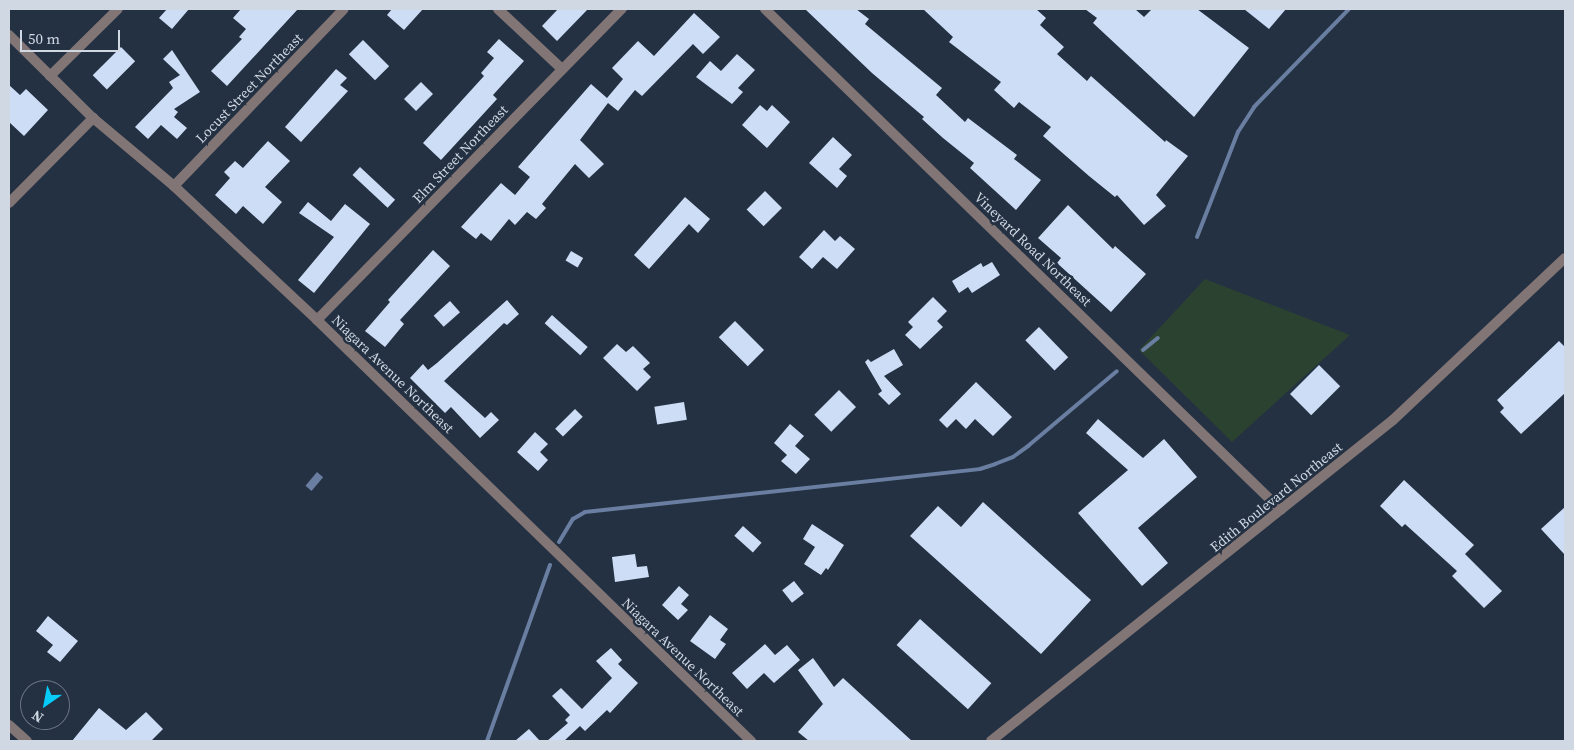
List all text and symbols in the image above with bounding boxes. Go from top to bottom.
scale bar [22,20,122,52]
text: 50 m [28,28,60,49]
street label: Locust Street Northeast [192,30,306,146]
street label: Elm Street Northeast [409,102,511,206]
street label: Vineyard Road Northeast [971,189,1095,309]
street label: Niagara Avenue Northeast [329,311,457,437]
street label: Edith Boulevard Northeast [1207,439,1345,555]
street label: Niagara Avenue Northeast [619,594,747,720]
north arrow [20,680,70,730]
text: N [28,706,47,728]

